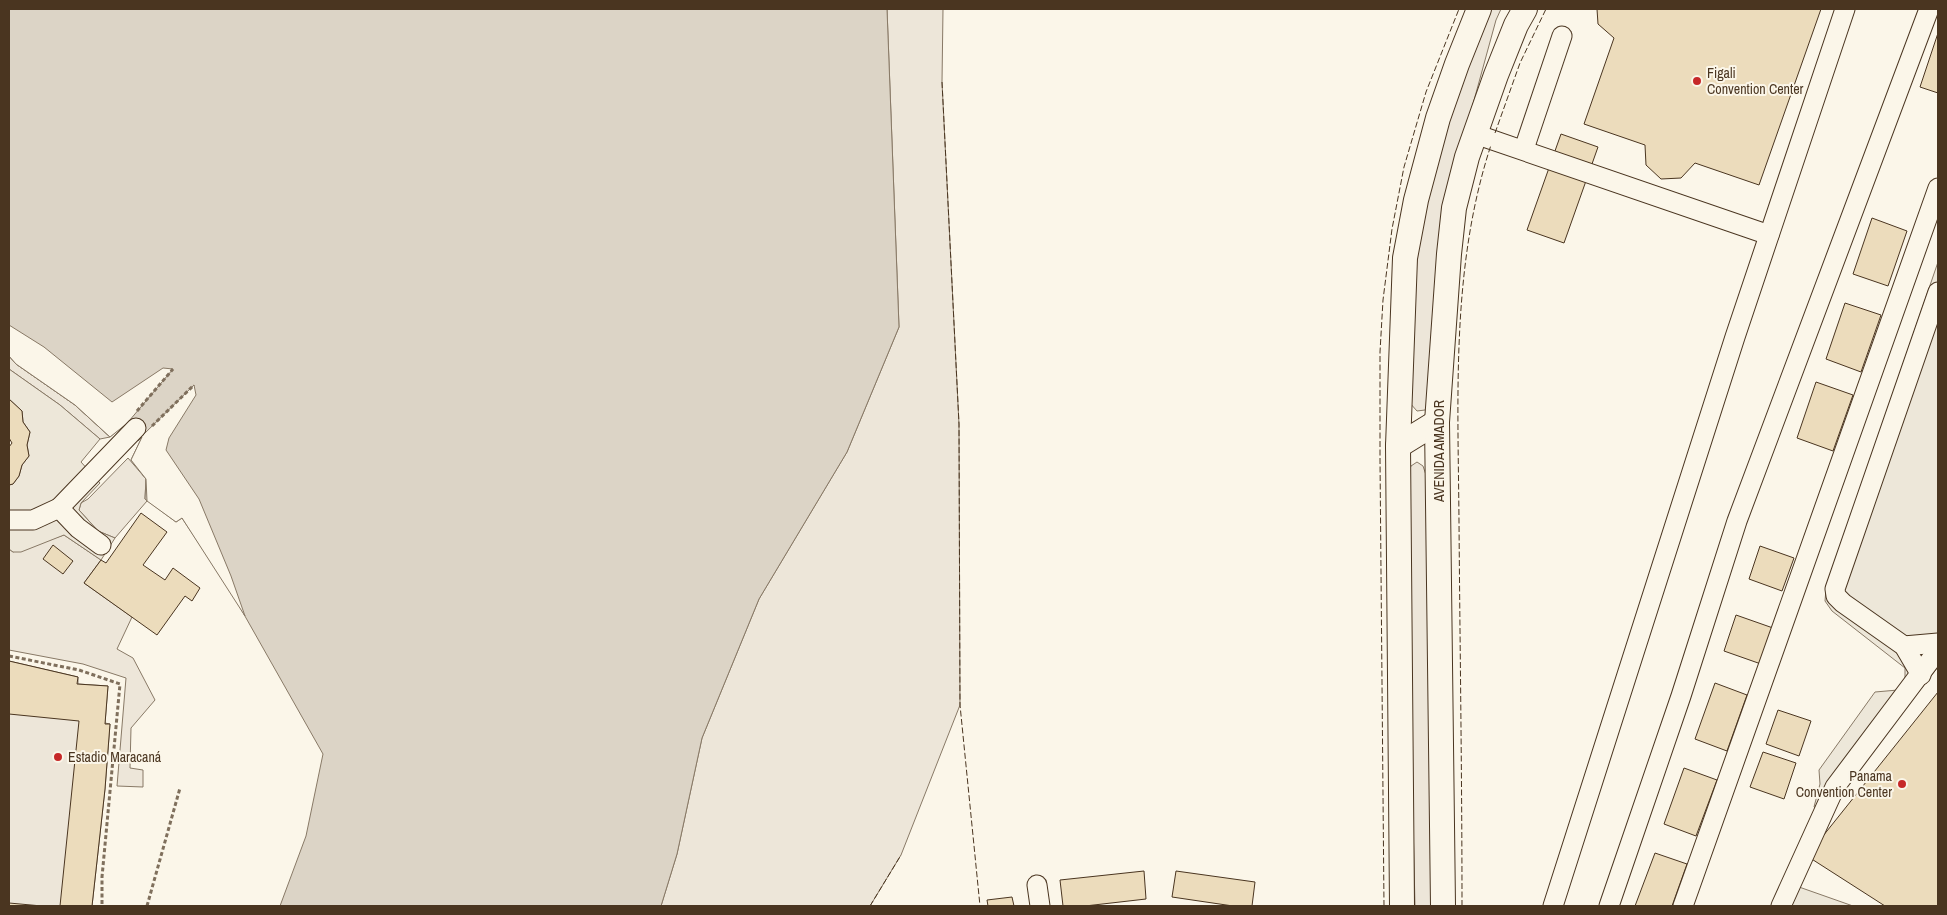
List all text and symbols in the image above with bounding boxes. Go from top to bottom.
place label: Figali Convention Center [1707,64,1804,98]
marker: Figali Convention Center [1691,75,1703,87]
street label: AVENIDA AMADOR [1430,400,1448,503]
place label: Estadio Maracaná [68,748,162,766]
marker: Estadio Maracaná [52,751,64,763]
place label: Panama Convention Center [1796,767,1893,801]
marker: Panama Convention Center [1896,778,1908,790]

